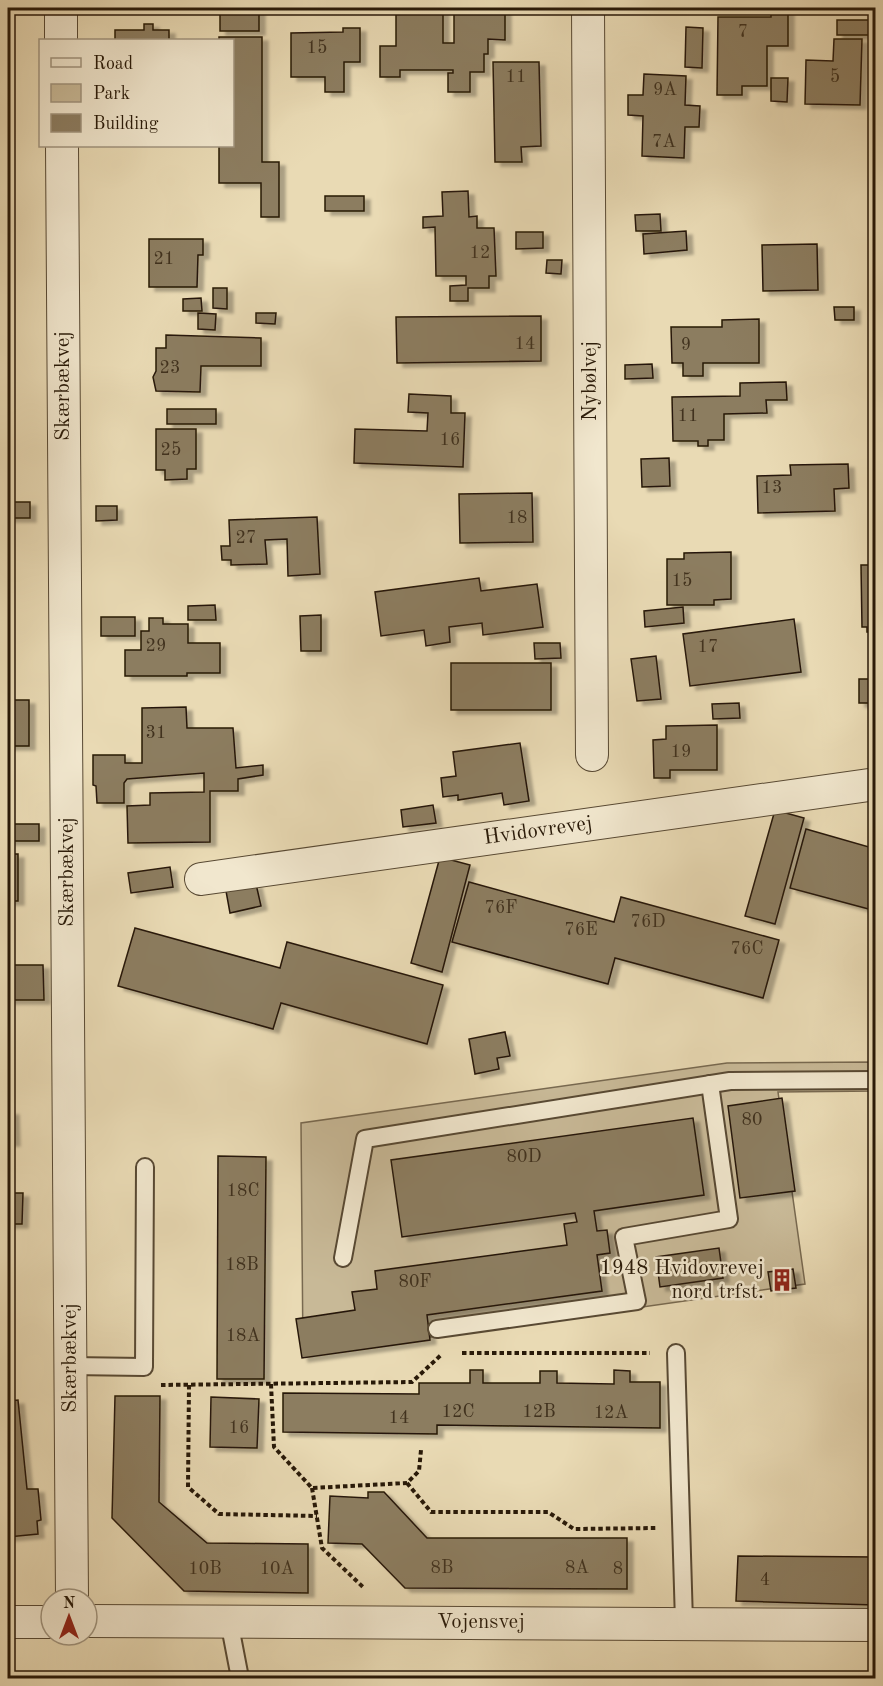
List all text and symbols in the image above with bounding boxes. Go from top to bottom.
house number: 7 [738,23,748,41]
legend [39,39,234,147]
house number: 15 [307,39,327,57]
text: Road [93,55,133,73]
house number: 11 [506,68,526,86]
house number: 5 [830,68,840,86]
house number: 9A [653,81,677,99]
text: Park [93,85,130,103]
text: Building [93,115,159,133]
house number: 7A [652,133,676,151]
house number: 12 [470,244,490,262]
house number: 21 [154,250,174,268]
street label: Skærbækvej [53,331,74,441]
house number: 14 [515,335,535,353]
house number: 9 [681,336,691,354]
street label: Nybølvej [580,341,601,421]
house number: 23 [160,359,180,377]
house number: 11 [678,407,698,425]
house number: 16 [440,431,460,449]
house number: 25 [161,441,181,459]
house number: 13 [762,479,782,497]
house number: 18 [507,509,527,527]
house number: 27 [236,529,256,547]
house number: 15 [672,572,692,590]
house number: 29 [146,637,166,655]
house number: 17 [698,638,718,656]
house number: 31 [146,724,166,742]
house number: 19 [671,743,691,761]
street label: Hvidovrevej [482,813,594,849]
street label: Skærbækvej [57,817,78,927]
house number: 76F [484,899,518,917]
house number: 76D [631,913,665,931]
house number: 76E [564,921,598,939]
house number: 76C [731,940,763,958]
house number: 80 [742,1111,762,1129]
house number: 80D [507,1148,541,1166]
house number: 18C [227,1182,259,1200]
house number: 18B [225,1256,259,1274]
place label: 1948 Hvidovrevej nord trfst. [600,1258,764,1303]
building icon: 1948 Hvidovrevej nord trfst. [769,1267,795,1293]
house number: 80F [398,1273,432,1291]
street label: Skærbækvej [60,1303,81,1413]
house number: 18A [226,1327,261,1345]
house number: 12C [442,1403,474,1421]
house number: 12B [522,1403,556,1421]
house number: 12A [594,1404,629,1422]
house number: 14 [389,1409,409,1427]
house number: 16 [229,1419,249,1437]
house number: 8B [431,1559,453,1577]
house number: 8A [565,1559,589,1577]
house number: 10B [188,1560,222,1578]
house number: 10A [260,1560,295,1578]
house number: 8 [613,1560,623,1578]
house number: 4 [760,1571,770,1589]
north arrow [39,1587,99,1647]
text: N [63,1596,76,1612]
street label: Vojensvej [437,1612,525,1633]

